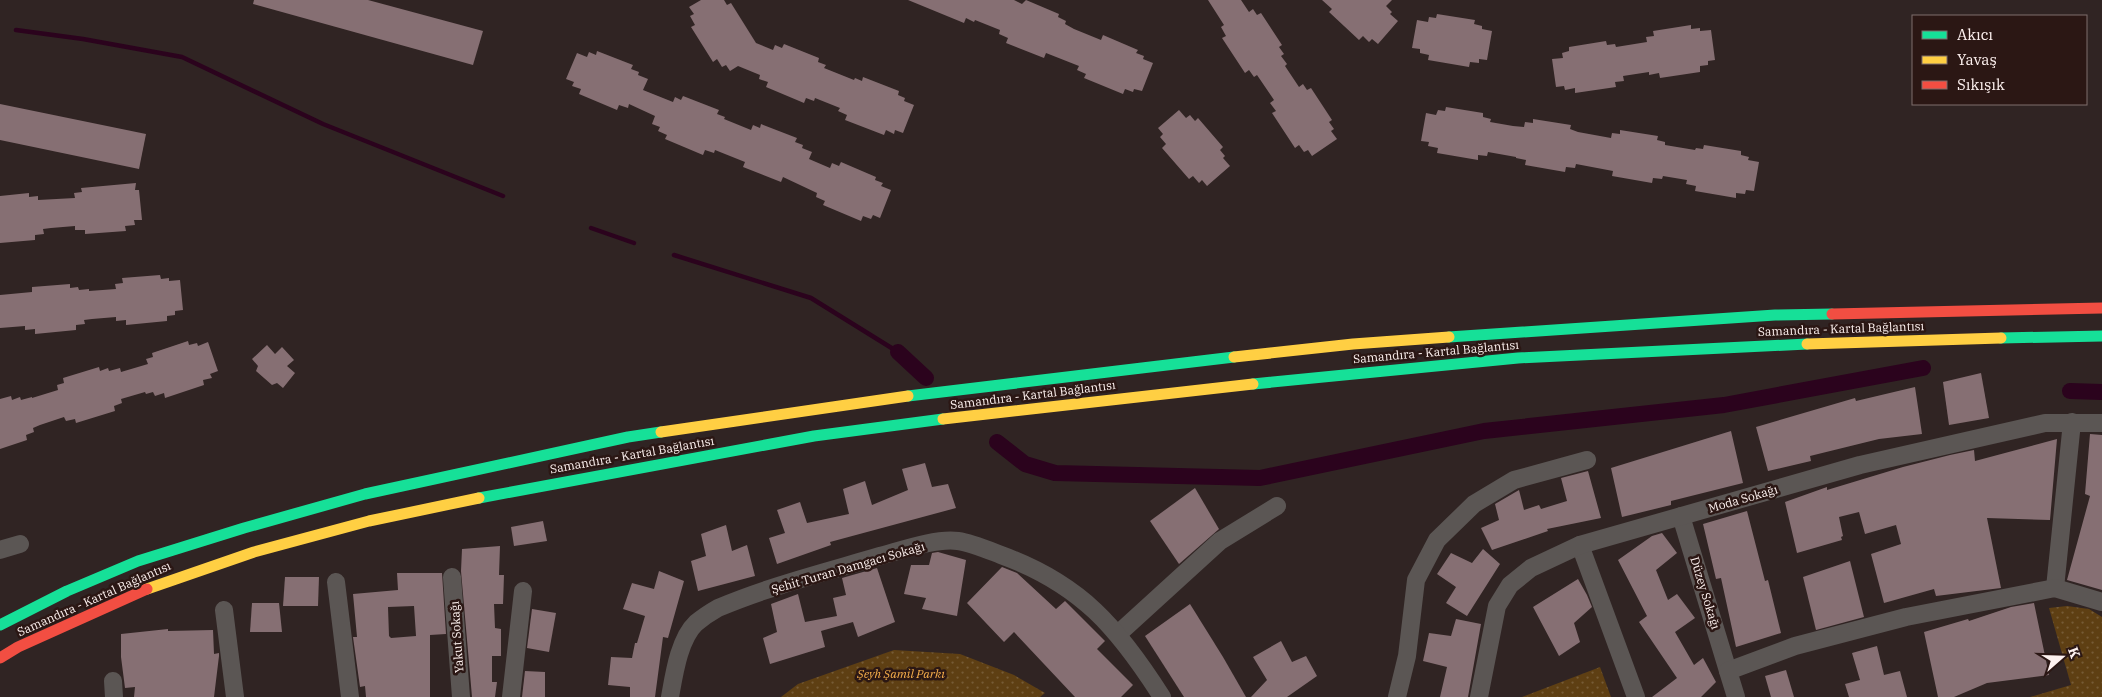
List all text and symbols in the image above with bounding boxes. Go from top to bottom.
legend [1912,15,2087,105]
text: Akıcı [1957,25,1993,44]
text: Yavaş [1957,50,1997,69]
text: Sıkışık [1957,75,2005,94]
street label: Samandıra - Kartal Bağlantısı [1758,318,1925,339]
street label: Samandıra - Kartal Bağlantısı [1352,337,1520,366]
street label: Samandıra - Kartal Bağlantısı [949,377,1117,412]
street label: Samandıra - Kartal Bağlantısı [549,433,715,476]
street label: Moda Sokağı [1706,481,1780,516]
street label: Şehit Turan Damgacı Sokağı [769,538,927,597]
street label: Düzey Sokağı [1687,555,1724,631]
street label: Samandıra - Kartal Bağlantısı [15,558,173,639]
street label: Yakut Sokağı [446,600,467,674]
north arrow [2037,632,2087,682]
text: K [2064,644,2085,661]
park label: Şeyh Şamil Parkı [856,666,945,681]

